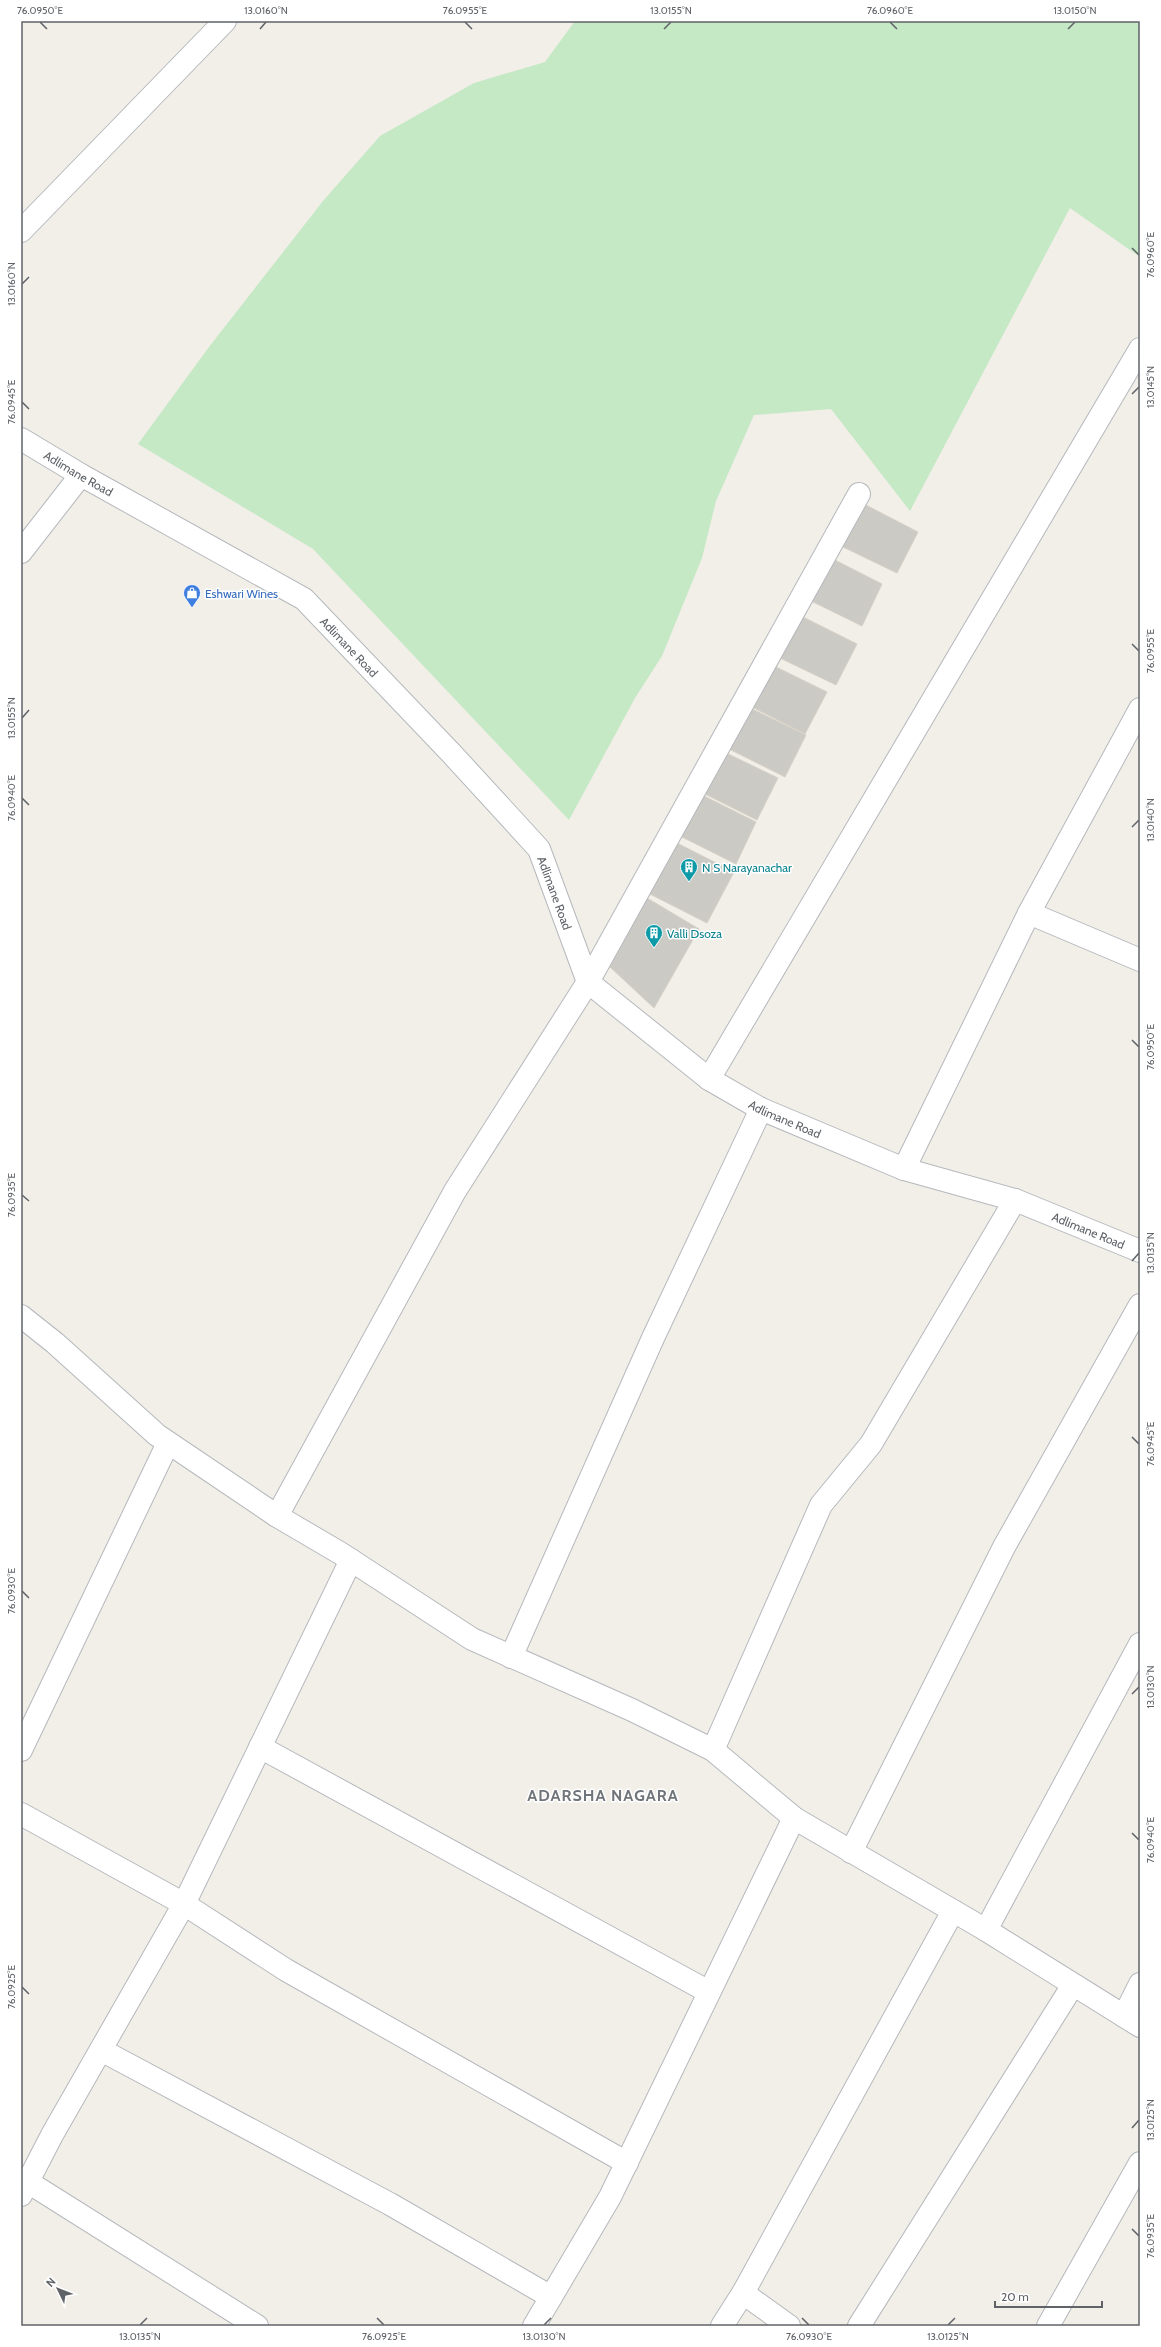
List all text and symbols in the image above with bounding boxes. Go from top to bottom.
text: 76.0950°E [17,4,63,17]
text: 13.0160°N [244,4,288,17]
text: 76.0955°E [443,4,488,17]
text: 13.0155°N [650,4,692,17]
text: 76.0960°E [867,4,914,17]
text: 13.0150°N [1053,4,1097,17]
text: 76.0960°E [1144,231,1157,278]
text: 13.0160°N [5,262,18,306]
text: 13.0145°N [1144,366,1157,408]
text: 76.0945°E [5,379,18,424]
street label: Adlimane Road [41,447,116,499]
shop icon: Eshwari Wines [182,583,202,608]
place label: Eshwari Wines [205,586,278,601]
street label: Adlimane Road [317,614,382,680]
text: 76.0955°E [1144,628,1157,673]
text: 13.0155°N [5,697,18,739]
text: 76.0940°E [5,774,18,821]
text: 13.0140°N [1144,798,1157,842]
street label: Adlimane Road [535,854,576,932]
building icon: N S Narayanachar [679,857,699,882]
place label: N S Narayanachar [702,860,792,875]
building icon: Valli Dsoza [644,923,664,948]
place label: Valli Dsoza [667,926,722,941]
text: 76.0950°E [1144,1024,1157,1070]
street label: Adlimane Road [746,1096,823,1141]
text: 76.0935°E [5,1172,18,1217]
street label: Adlimane Road [1050,1209,1127,1252]
text: 13.0135°N [1144,1232,1157,1274]
text: 76.0945°E [1144,1421,1157,1466]
text: 76.0930°E [5,1568,18,1614]
text: 13.0130°N [1144,1665,1157,1709]
district label: ADARSHA NAGARA [527,1786,679,1805]
text: 76.0940°E [1144,1816,1157,1863]
text: 76.0925°E [5,1964,18,2009]
text: 13.0125°N [1144,2099,1157,2141]
text: 76.0935°E [1144,2213,1157,2258]
north arrow [38,2269,78,2309]
text: N [43,2275,58,2290]
scale bar [995,2283,1102,2309]
text: 20 m [1001,2289,1029,2304]
text: 13.0135°N [119,2330,161,2343]
text: 76.0925°E [362,2330,407,2343]
text: 13.0130°N [522,2330,566,2343]
text: 76.0930°E [786,2330,832,2343]
text: 13.0125°N [927,2330,969,2343]

